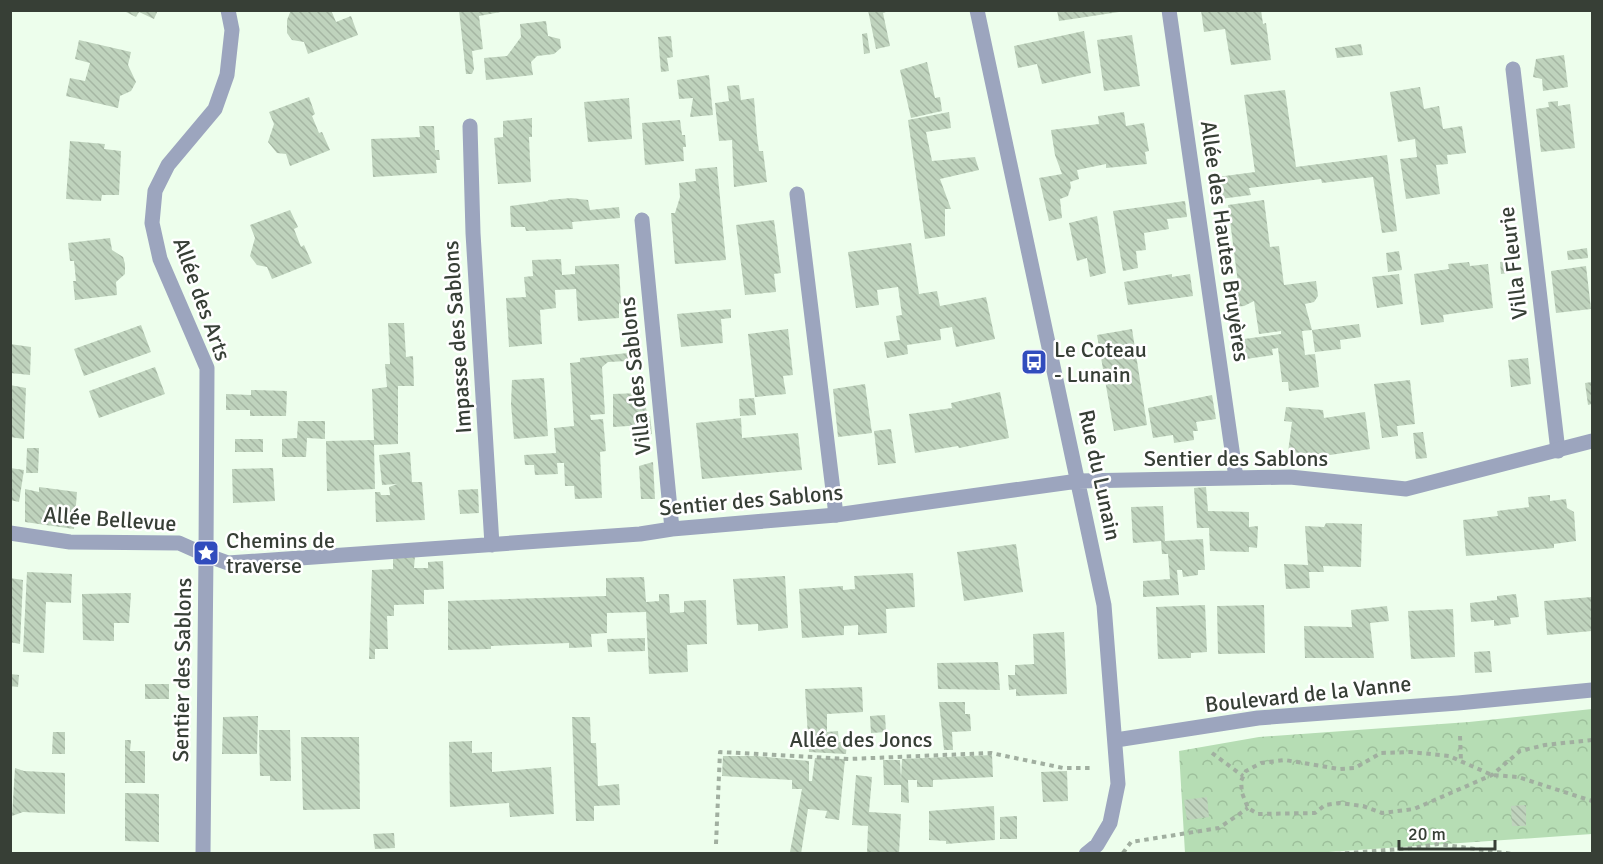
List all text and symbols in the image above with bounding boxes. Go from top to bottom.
street label: Allée des Hautes Bruyères [1195,119,1255,363]
street label: Villa Fleurie [1493,205,1533,321]
street label: Allée des Arts [167,234,237,364]
street label: Impasse des Sablons [437,240,477,434]
street label: Villa des Sablons [613,296,657,456]
place label: Le Coteau - Lunain [1054,336,1147,388]
bus stop icon: Le Coteau - Lunain [1019,347,1049,377]
street label: Rue du Lunain [1073,407,1127,543]
street label: Sentier des Sablons [1144,445,1328,472]
street label: Sentier des Sablons [658,479,844,521]
street label: Allée Bellevue [43,501,177,537]
place label: Chemins de traverse [226,527,335,579]
place icon: Chemins de traverse [191,538,221,568]
street label: Sentier des Sablons [167,578,197,762]
street label: Boulevard de la Vanne [1204,670,1412,718]
street label: Allée des Joncs [790,726,933,753]
scale bar [1399,813,1495,851]
text: 20 m [1408,823,1446,845]

